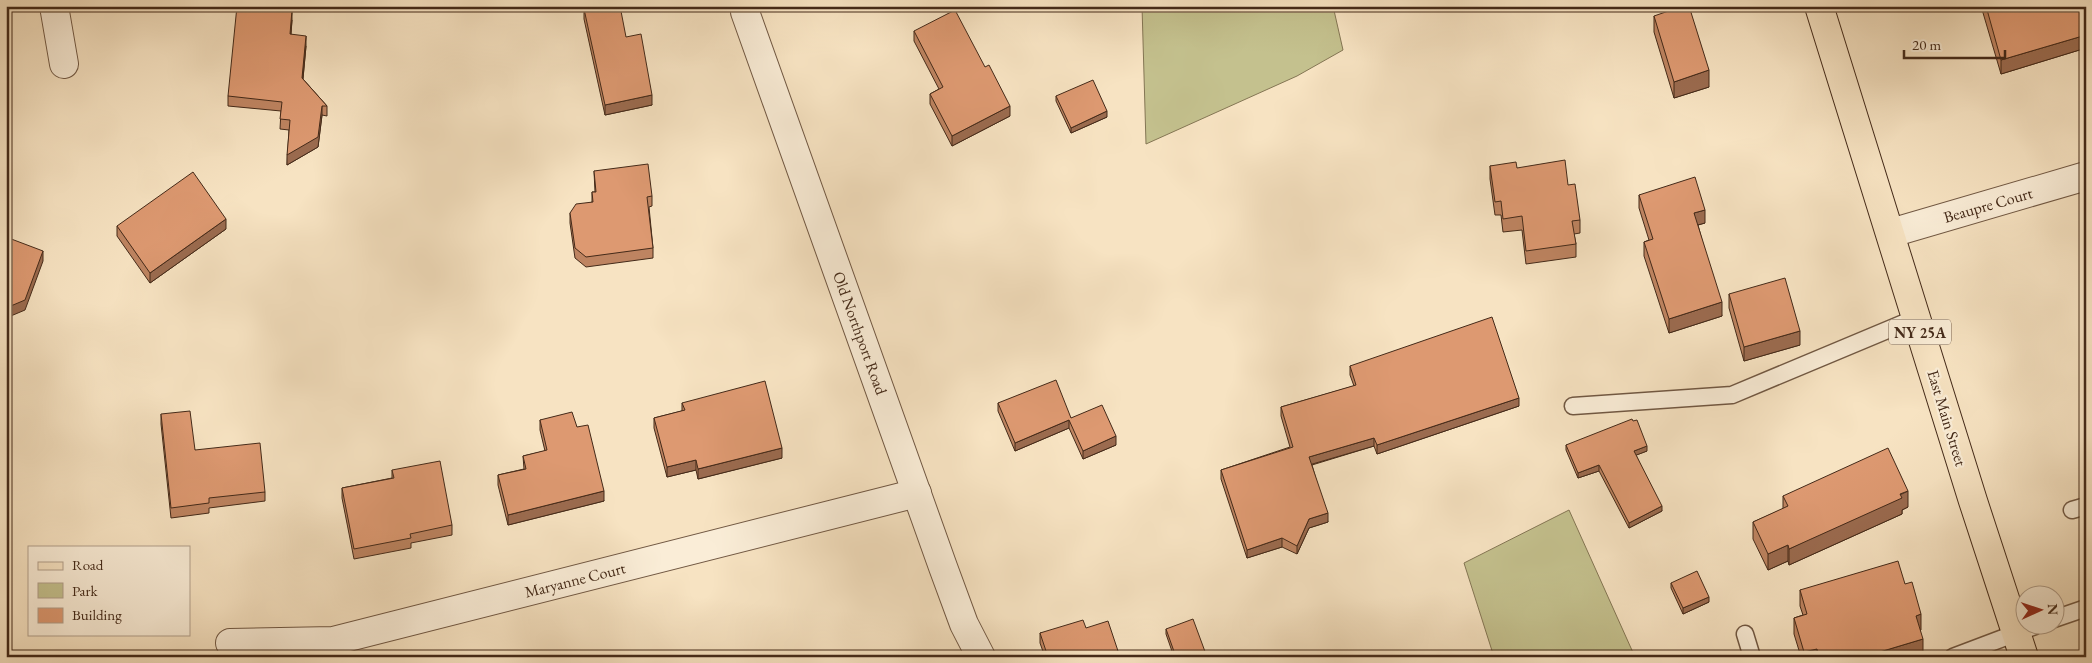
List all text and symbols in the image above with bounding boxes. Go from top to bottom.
scale bar [1904,28,2006,60]
text: 20 m [1912,35,1941,54]
street label: Beaupre Court [1941,182,2035,228]
street label: Old Northport Road [828,268,892,398]
road number: NY 25A [1889,320,1951,344]
street label: East Main Street [1922,367,1972,469]
legend [28,546,190,636]
text: Road [72,555,104,574]
street label: Maryanne Court [522,557,628,603]
text: Park [72,581,99,600]
north arrow [2014,586,2064,636]
text: N [2044,603,2062,616]
text: Building [72,605,122,624]

